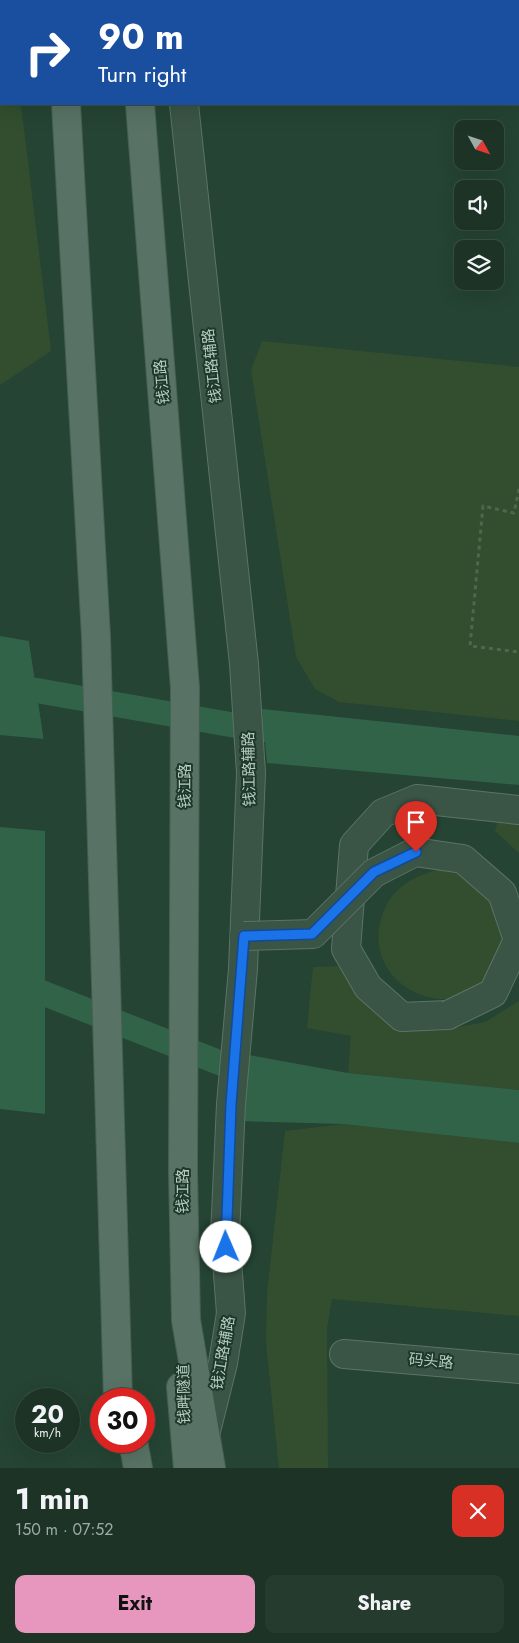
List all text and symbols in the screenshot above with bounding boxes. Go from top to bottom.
text: 90 m [98,12,184,62]
icon: right [15,20,80,85]
text: Turn right [98,58,186,90]
north arrow [454,120,504,170]
map controls [454,120,504,290]
button: sound [454,180,504,230]
button: layers [454,240,504,290]
street label: 钱江路辅路 [197,328,227,404]
street label: 钱江路 [149,359,175,405]
street label: 钱江路辅路 [237,731,261,807]
street label: 钱江路 [174,763,196,809]
pin [395,801,437,852]
icon: arrive [402,808,430,836]
street label: 钱江路 [172,1168,194,1214]
position arrow [199,1220,251,1272]
street label: 钱江路辅路 [206,1314,240,1392]
street label: 码头路 [408,1348,454,1374]
street label: 钱畔隧道 [172,1364,196,1424]
speed limit sign: 30 [90,1388,155,1453]
text: 20 [31,1396,64,1432]
text: km/h [34,1424,61,1442]
text: 1 min [15,1477,89,1520]
button: close [452,1485,504,1537]
text: 150 m · 07:52 [15,1518,113,1541]
button: Exit [15,1575,255,1633]
button: Share [265,1575,504,1633]

